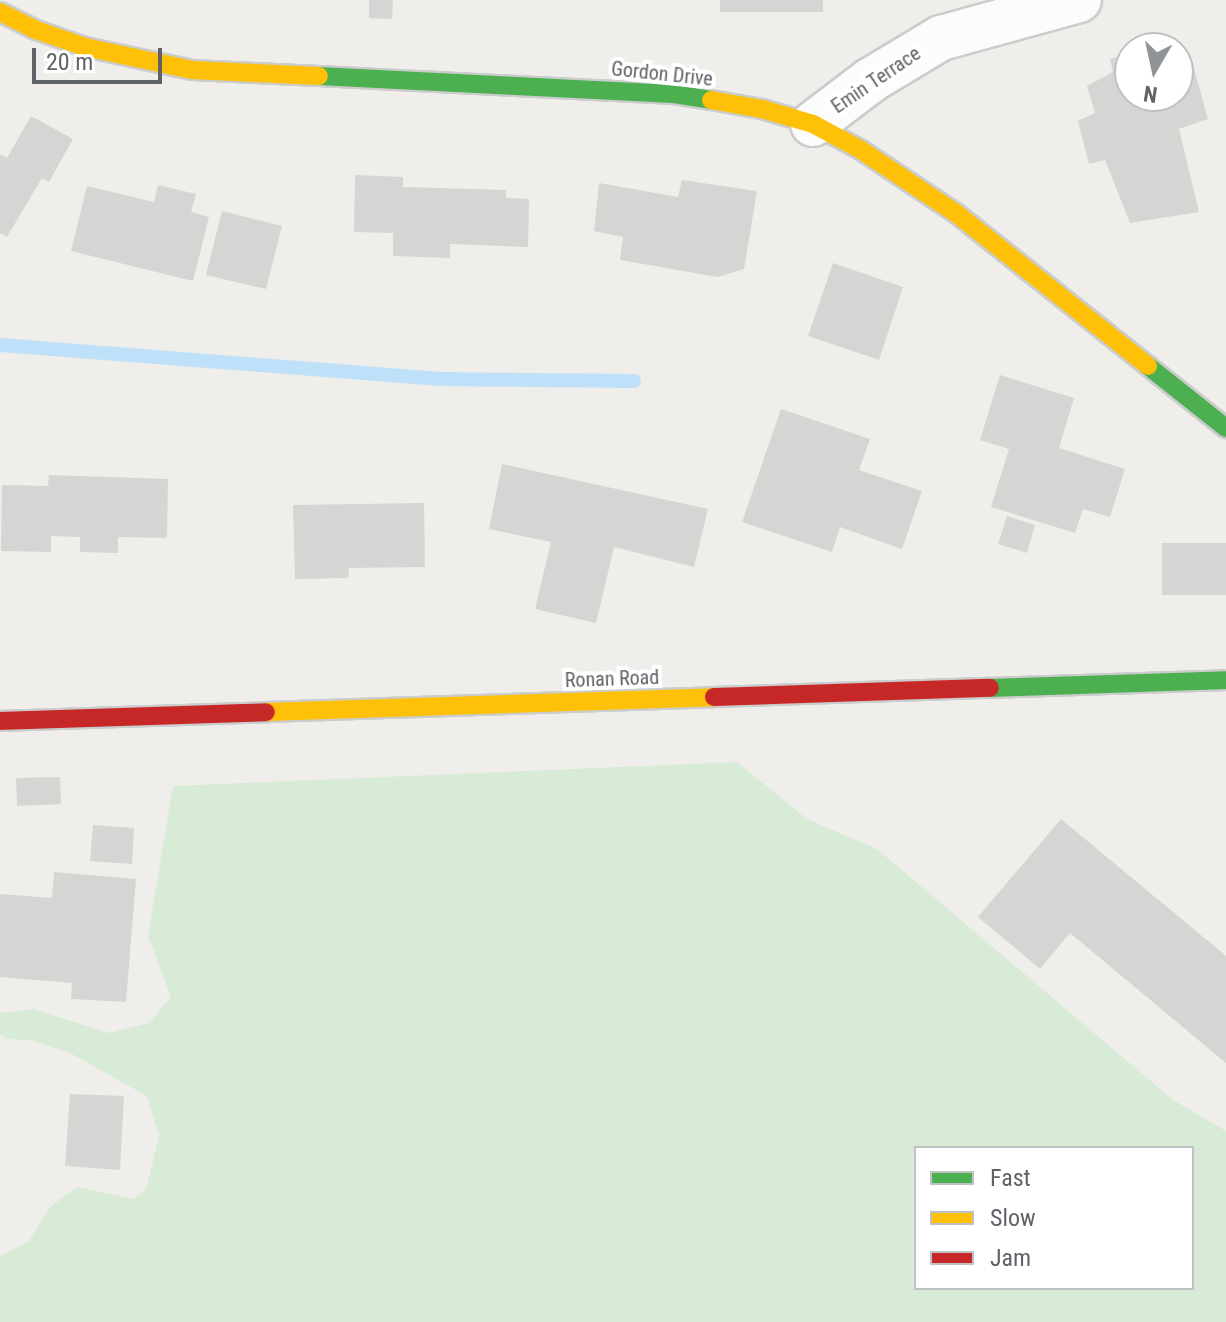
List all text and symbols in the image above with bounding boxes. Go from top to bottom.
scale bar [36,32,166,82]
north arrow [1114,32,1194,112]
street label: Emin Terrace [827,41,925,119]
text: 20 m [46,48,93,76]
street label: Gordon Drive [610,57,714,91]
text: N [1142,81,1159,108]
street label: Ronan Road [564,665,660,693]
legend [914,1146,1194,1290]
text: Fast [990,1164,1031,1192]
text: Slow [990,1204,1036,1232]
text: Jam [990,1244,1031,1272]

